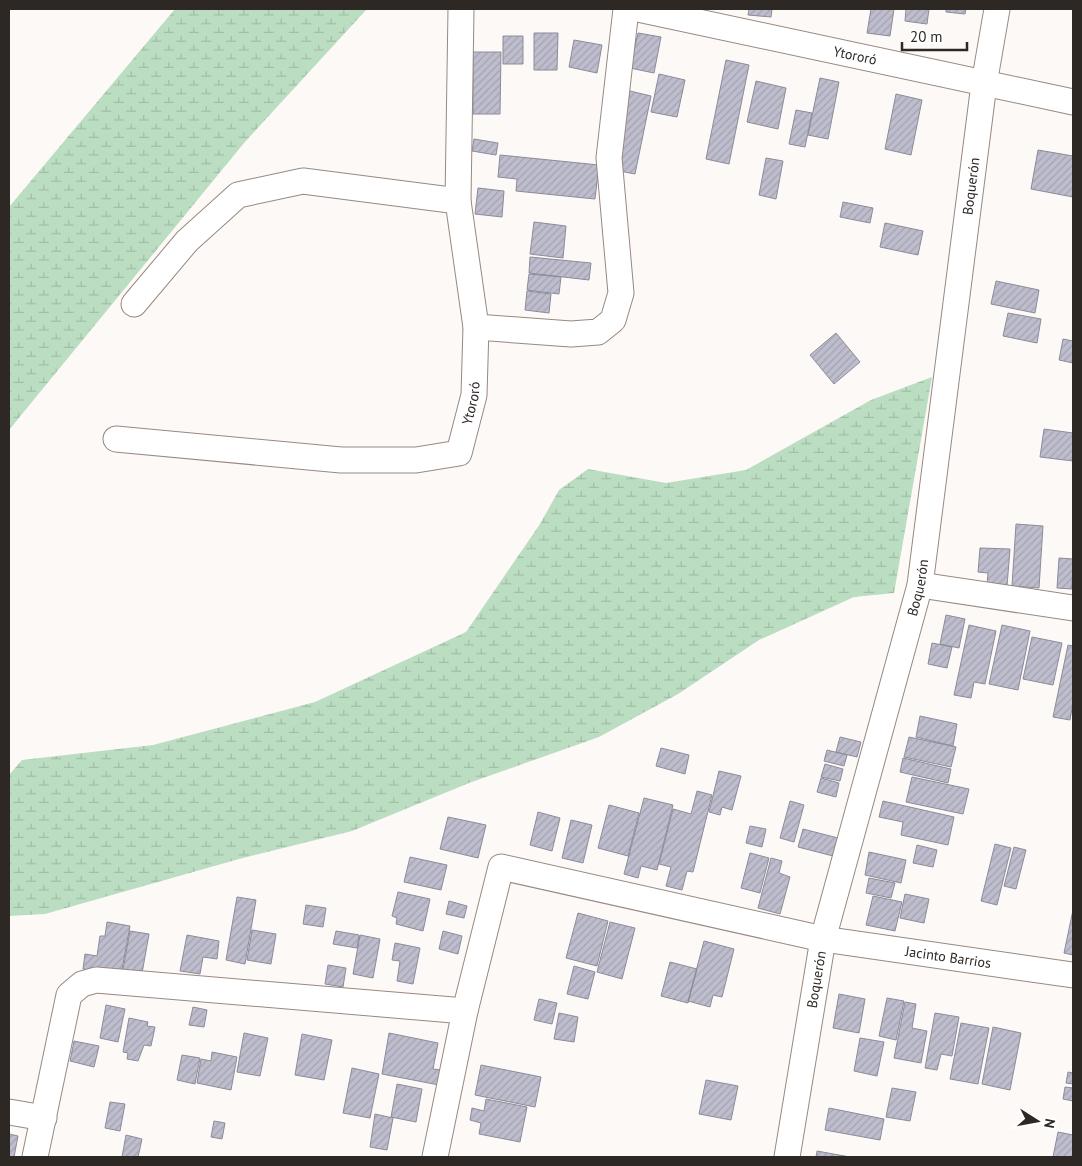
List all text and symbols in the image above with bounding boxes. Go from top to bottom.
scale bar [902,20,967,52]
text: 20 m [910,27,943,46]
street label: Ytororó [832,42,878,69]
street label: Boquerón [958,156,984,216]
street label: Ytororó [458,381,483,427]
street label: Boquerón [903,558,932,618]
street label: Jacinto Barrios [903,942,992,972]
street label: Boquerón [803,949,830,1009]
north arrow [1012,1096,1062,1146]
text: N [1040,1117,1059,1130]

